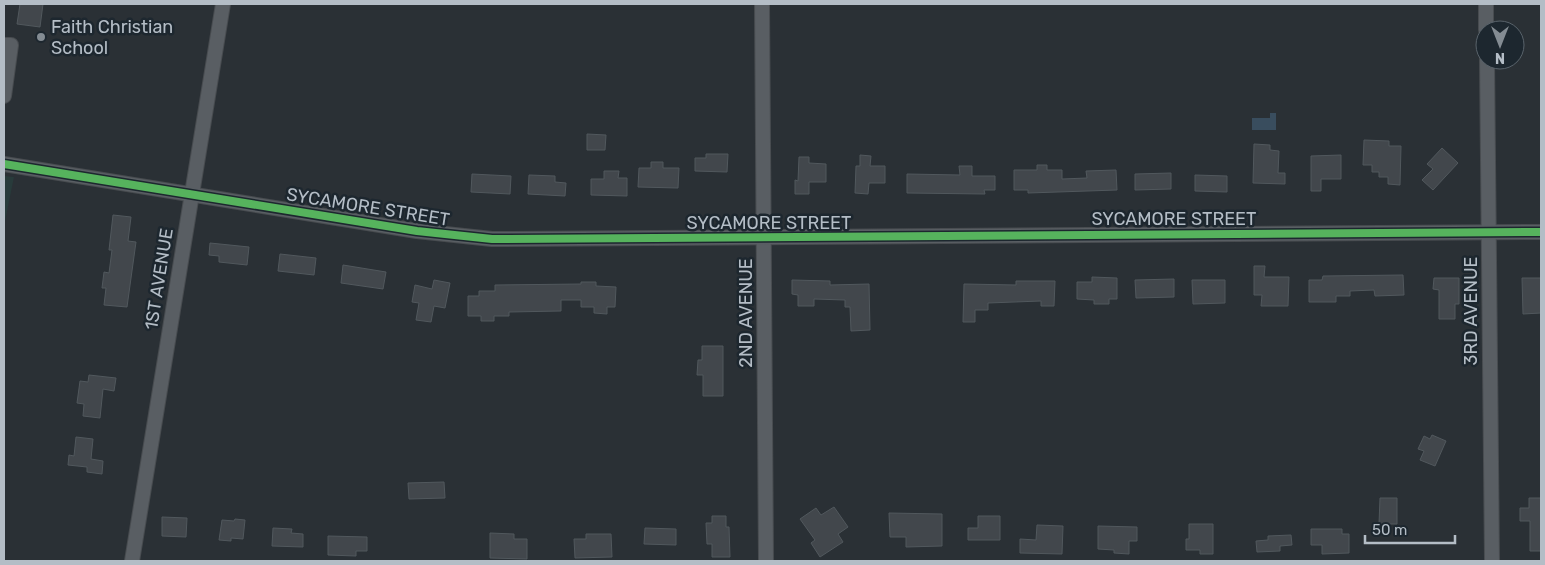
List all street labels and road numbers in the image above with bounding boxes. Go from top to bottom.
street label: SYCAMORE STREET [285,183,451,231]
street label: SYCAMORE STREET [1092,208,1256,230]
street label: SYCAMORE STREET [687,212,851,234]
street label: 1ST AVENUE [140,227,178,331]
street label: 3RD AVENUE [1460,257,1482,365]
street label: 2ND AVENUE [735,258,757,368]

